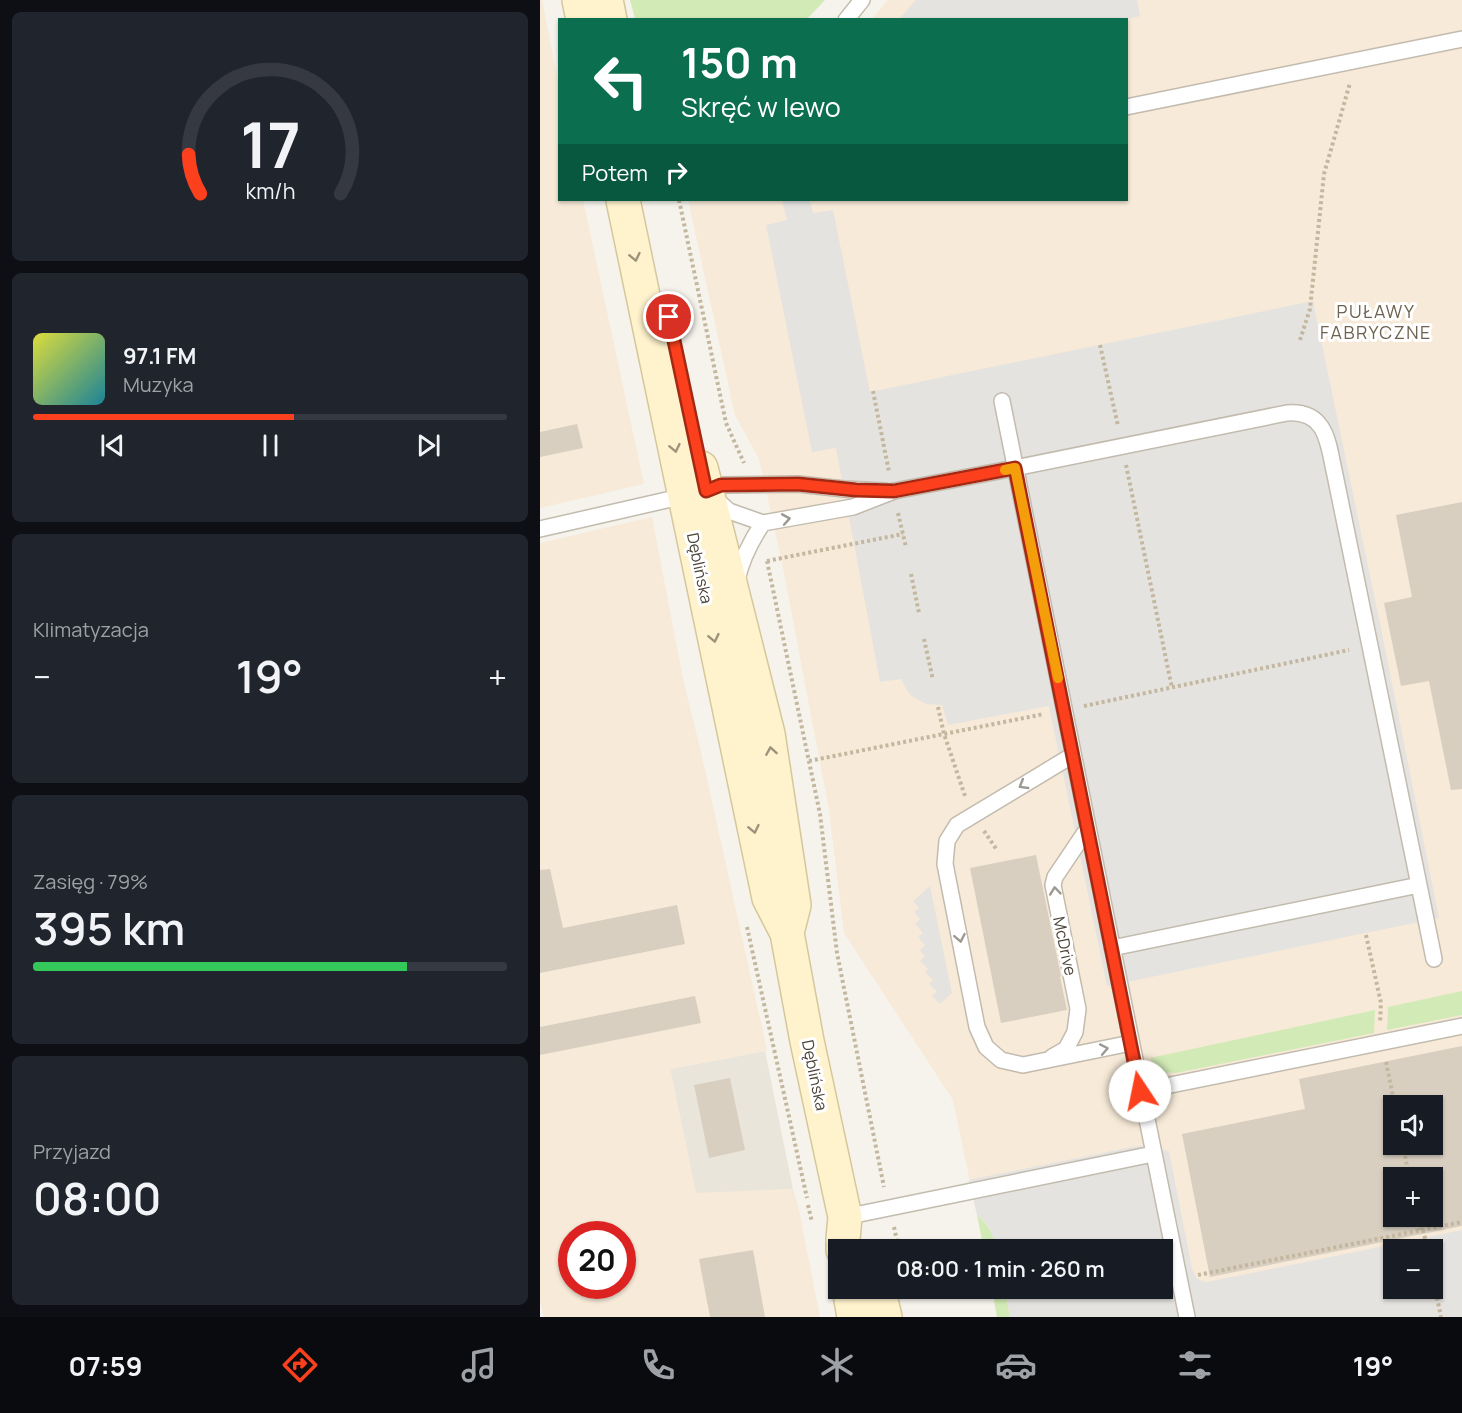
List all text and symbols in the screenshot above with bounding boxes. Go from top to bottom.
text: 150 m [681,33,798,91]
icon: left [582,42,660,120]
text: Skręć w lewo [681,88,841,125]
text: 17 [240,101,300,187]
icon: right [660,156,693,189]
text: Potem [582,158,648,188]
text: km/h [245,176,295,205]
one-way arrow [627,251,640,261]
pin [643,291,694,342]
district label: PUŁAWY FABRYCZNE [1320,299,1432,344]
icon: arrive [652,300,685,333]
text: 97.1 FM [123,341,196,371]
text: Muzyka [123,371,194,398]
icon: previous [96,429,129,462]
icon: pause [254,429,287,462]
icon: next [412,429,445,462]
one-way arrow [667,442,680,452]
one-way arrow [781,513,791,526]
street label: Dęblińska [682,531,718,605]
text: Klimatyzacja [33,616,149,643]
one-way arrow [707,633,720,643]
text: 19° [236,645,303,707]
text: − [33,654,51,699]
text: + [488,654,507,699]
one-way arrow [765,747,777,756]
one-way arrow [1019,778,1029,790]
one-way arrow [747,824,760,834]
text: Zasięg · 79% [33,868,148,895]
one-way arrow [1049,887,1062,896]
text: 395 km [33,897,185,959]
street label: McDrive [1048,915,1082,977]
one-way arrow [952,933,965,943]
street label: Dęblińska [797,1038,833,1112]
one-way arrow [1099,1043,1109,1056]
position arrow [1108,1059,1172,1123]
map controls [1383,1095,1443,1299]
button: sound [1383,1095,1443,1155]
text: Przyjazd [33,1138,111,1165]
text: 08:00 [33,1167,162,1229]
button: + [1383,1167,1443,1227]
speed limit sign: 20 [558,1221,636,1299]
button: − [1383,1239,1443,1299]
text: 08:00 · 1 min · 260 m [896,1254,1105,1284]
icon: directions [279,1344,321,1386]
icon: music [458,1344,500,1386]
icon: phone [637,1344,679,1386]
icon: climate [816,1344,858,1386]
icon: car [995,1344,1037,1386]
icon: filters [1174,1344,1216,1386]
text: 07:59 [68,1347,142,1384]
text: 19° [1353,1347,1393,1384]

